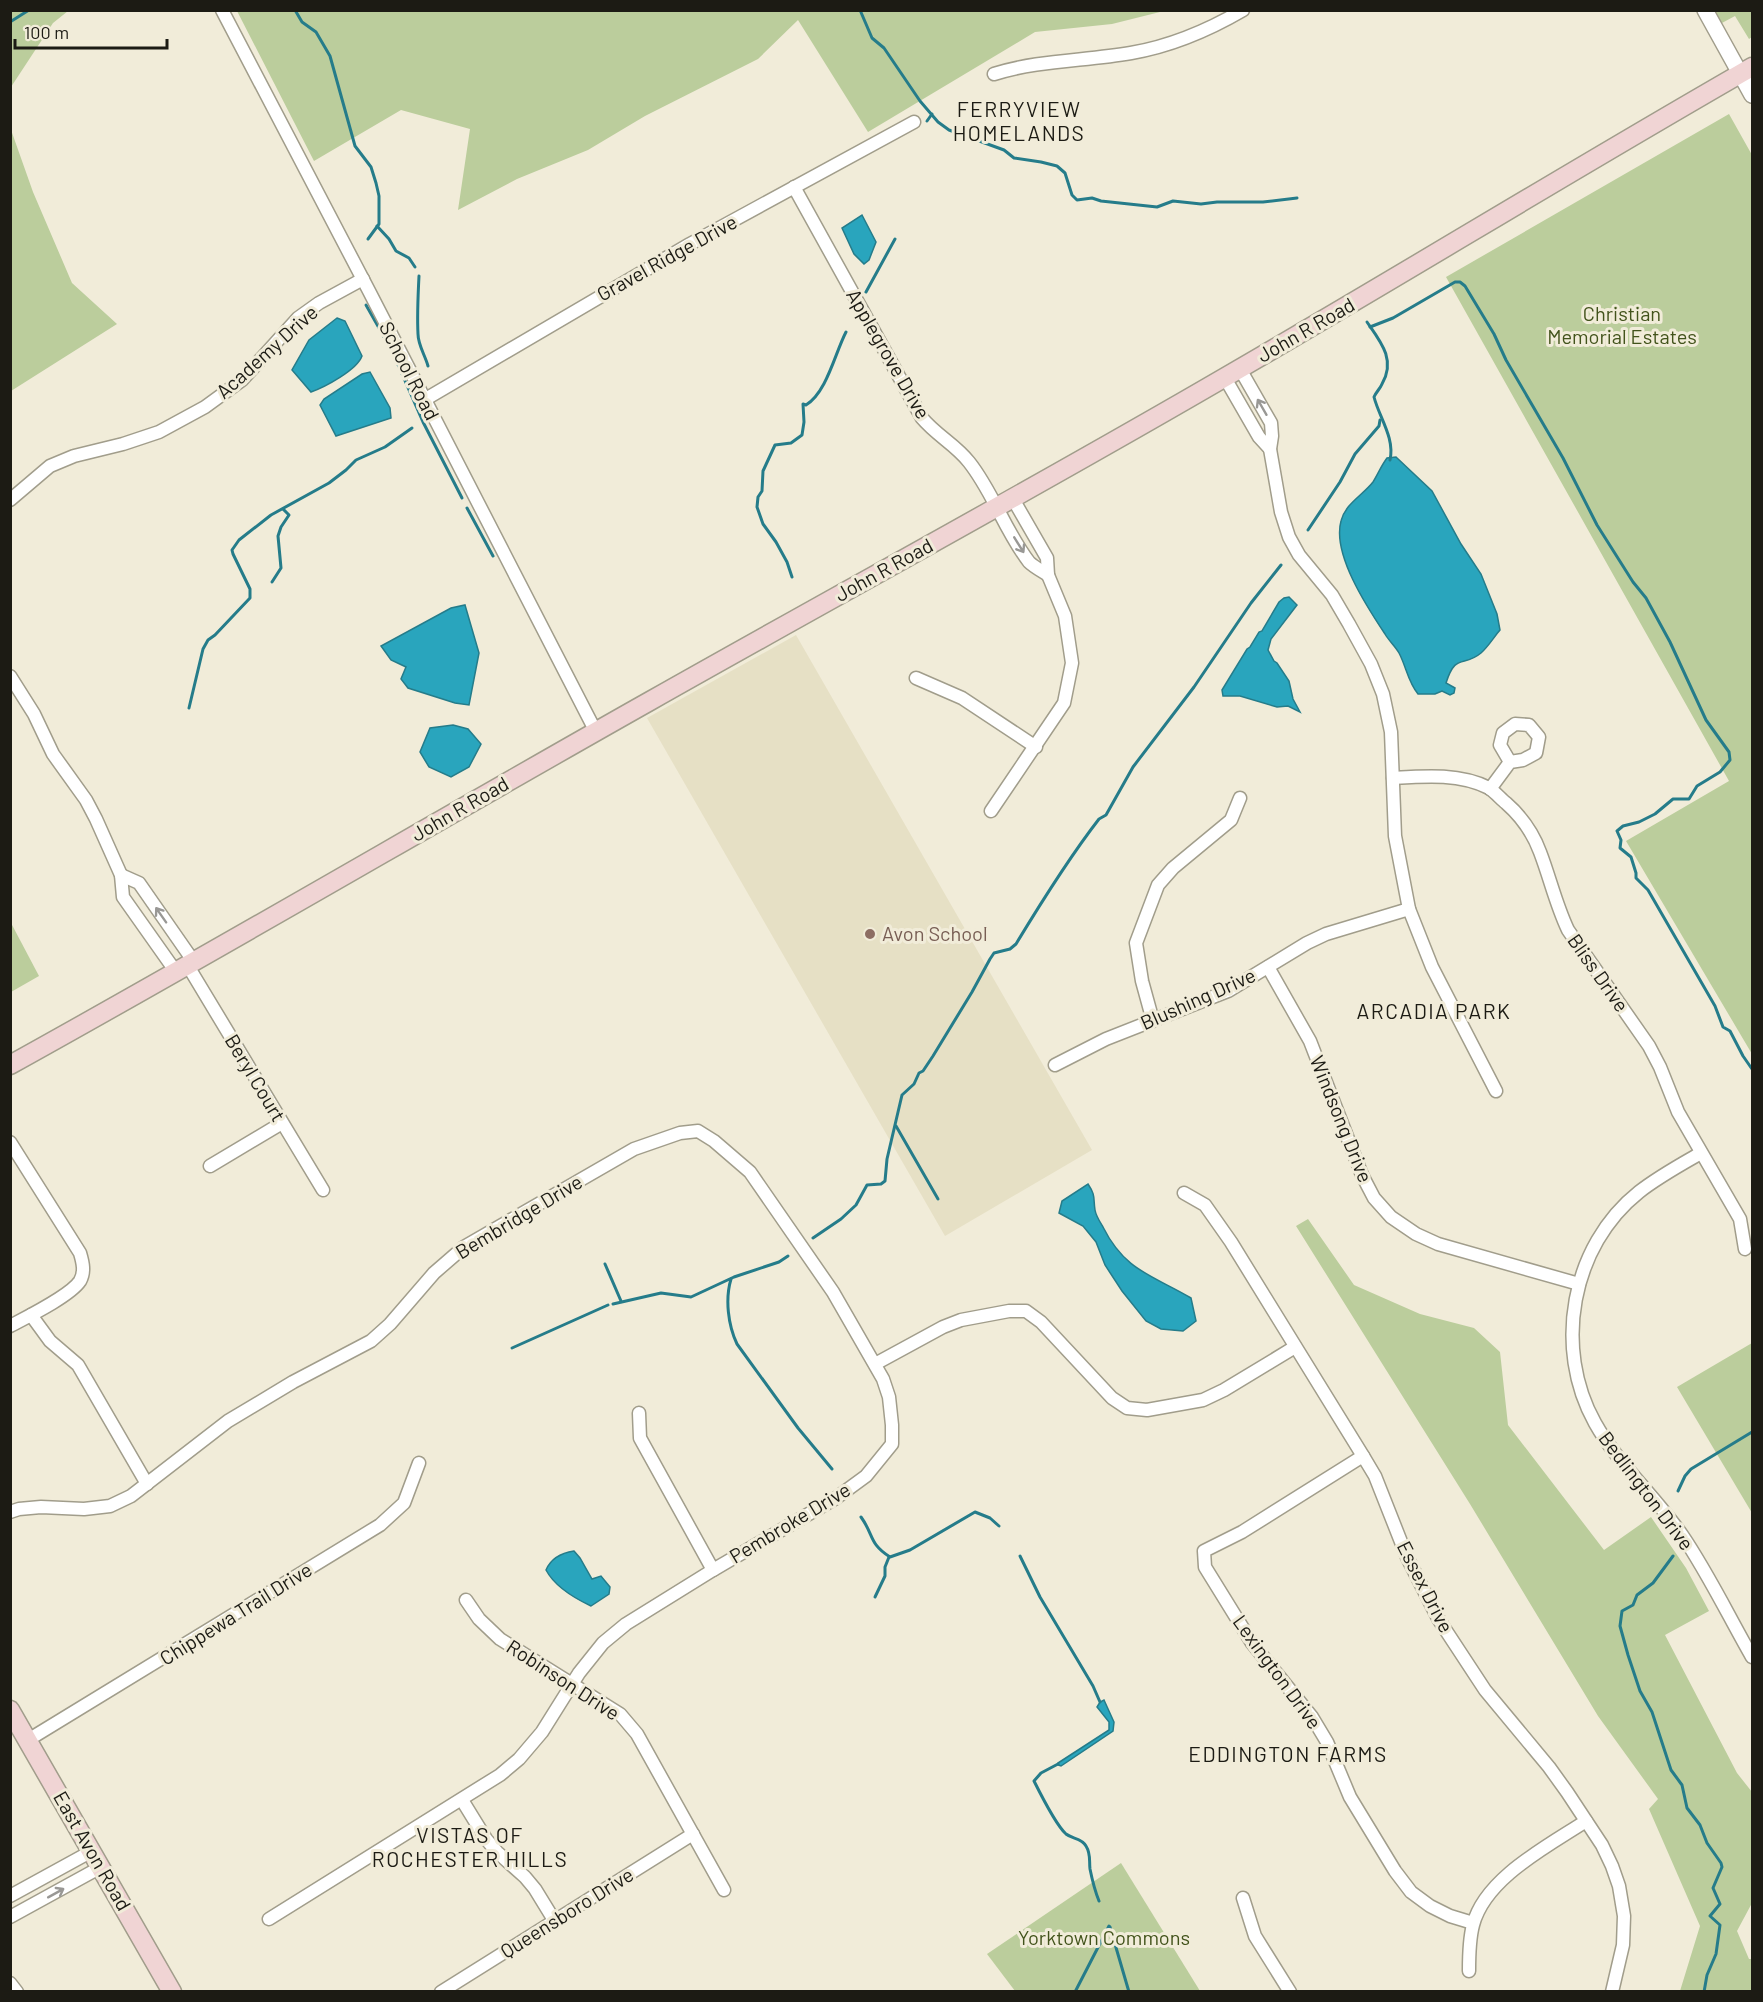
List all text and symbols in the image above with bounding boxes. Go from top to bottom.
scale bar [15,12,166,50]
text: 100 m [24,21,69,43]
district label: FERRYVIEW HOMELANDS [953,96,1085,145]
street label: Gravel Ridge Drive [592,209,741,305]
street label: Applegrove Drive [842,284,936,423]
street label: John R Road [1253,292,1358,367]
street label: Academy Drive [211,299,322,403]
park label: Christian Memorial Estates [1547,301,1697,348]
street label: School Road [375,317,445,424]
one-way arrow [1256,399,1268,416]
street label: John R Road [830,532,937,606]
one-way arrow [1013,536,1025,553]
street label: John R Road [407,771,512,846]
one-way arrow [155,907,167,923]
place label: Avon School [882,921,988,945]
marker: Avon School [863,927,877,941]
street label: Bliss Drive [1563,929,1634,1016]
street label: Blushing Drive [1136,962,1259,1034]
district label: ARCADIA PARK [1357,998,1511,1023]
street label: Beryl Court [220,1030,291,1125]
street label: Windsong Drive [1306,1052,1378,1186]
street label: Bembridge Drive [451,1169,586,1263]
street label: Bedlington Drive [1594,1426,1699,1555]
street label: Pembroke Drive [725,1477,854,1568]
street label: Essex Drive [1393,1537,1459,1636]
street label: Chippewa Trail Drive [155,1557,316,1670]
street label: Lexington Drive [1228,1610,1327,1733]
street label: Robinson Drive [503,1634,624,1725]
district label: EDDINGTON FARMS [1188,1741,1388,1766]
street label: East Avon Road [49,1787,137,1914]
district label: VISTAS OF ROCHESTER HILLS [372,1822,568,1871]
street label: Queensboro Drive [496,1862,637,1963]
one-way arrow [47,1887,64,1899]
park label: Yorktown Commons [1018,1925,1190,1949]

